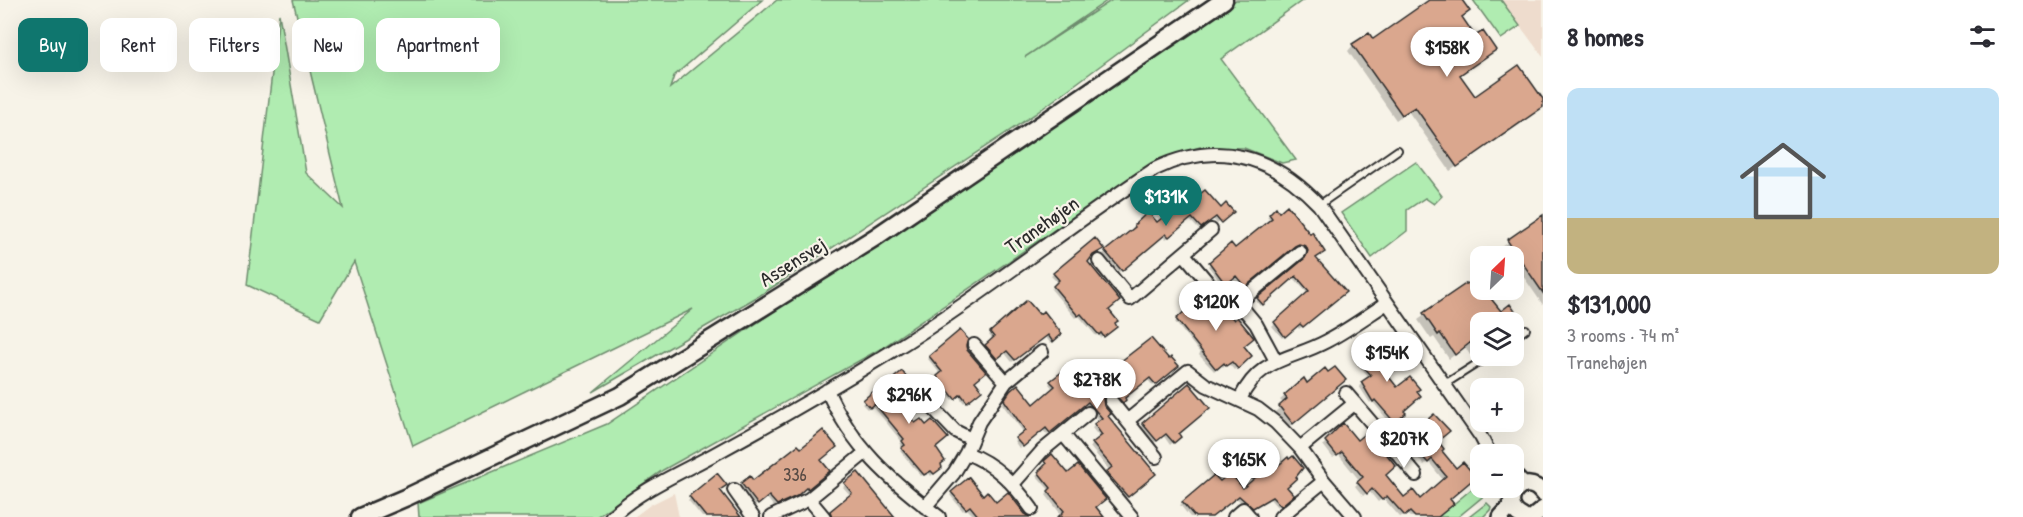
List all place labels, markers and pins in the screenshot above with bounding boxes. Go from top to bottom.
pin: $158K [1405,27,1489,78]
pin: $131K [1124,176,1208,227]
pin: $120K [1174,281,1258,332]
pin: $154K [1345,332,1429,383]
pin: $278K [1055,359,1139,410]
pin: $296K [867,374,951,425]
pin: $207K [1362,418,1446,469]
pin: $165K [1202,439,1286,490]

